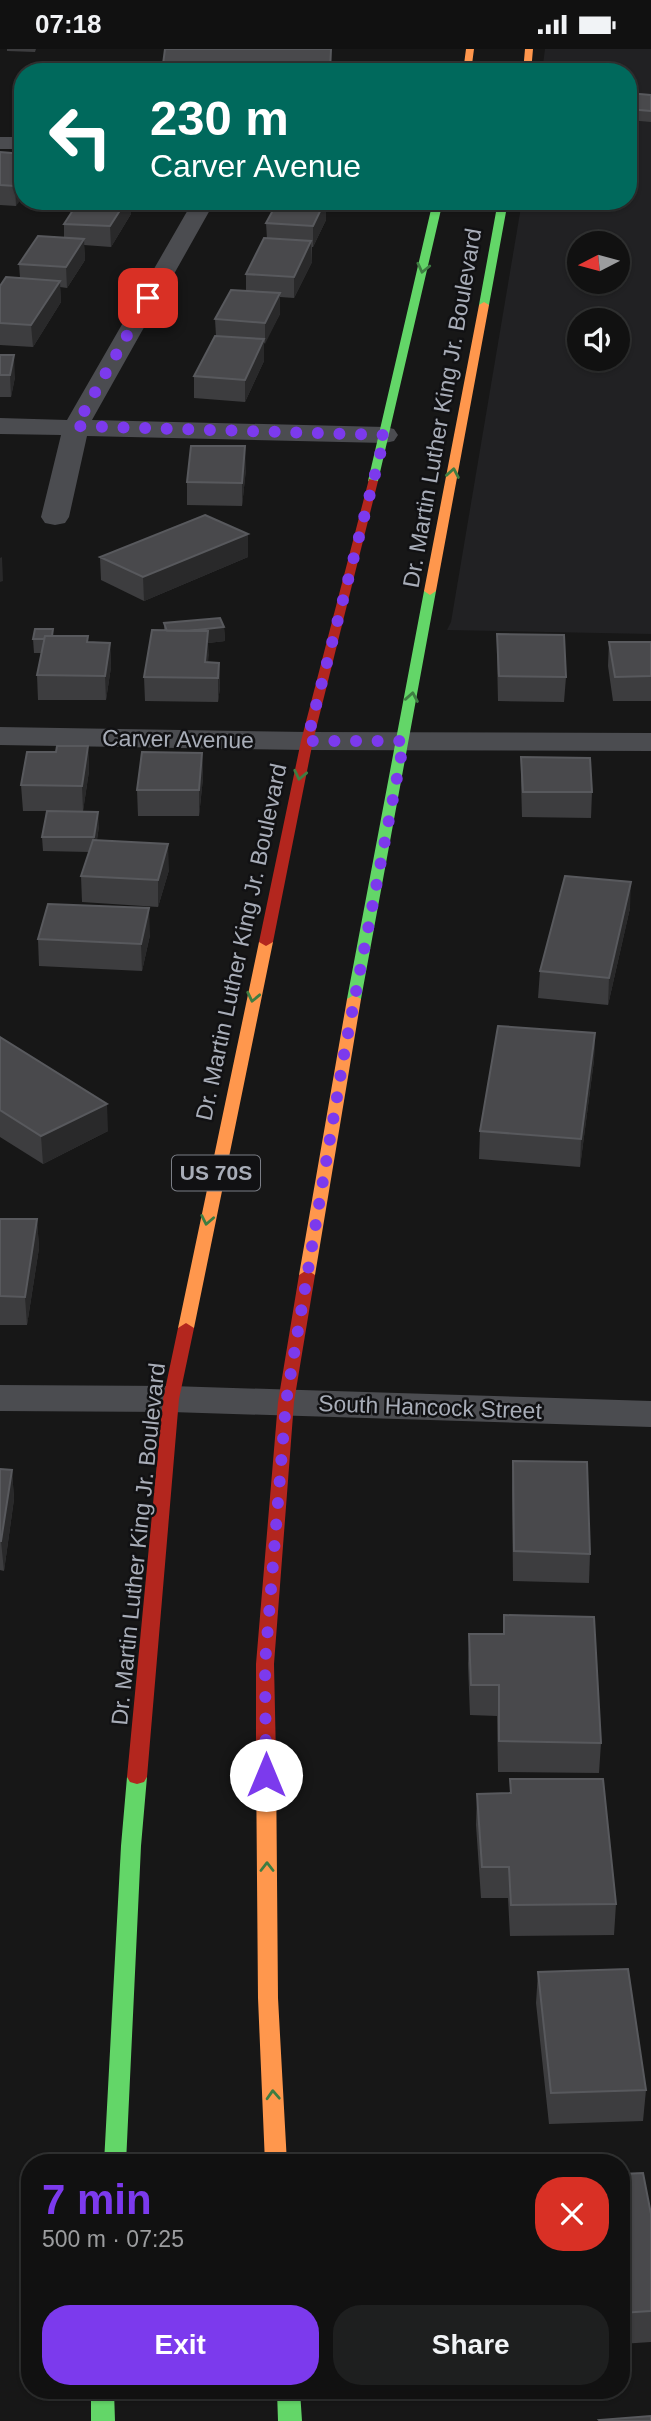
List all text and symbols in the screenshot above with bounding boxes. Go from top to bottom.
text: 07:18 [35,9,102,39]
icon: left [35,91,126,182]
text: 230 m [150,91,289,145]
text: Carver Avenue [150,148,361,184]
street label: Dr. Martin Luther King Jr. Boulevard [398,226,486,590]
north arrow [567,231,630,294]
map controls [567,231,630,371]
one-way arrow [417,262,431,274]
pin [118,268,178,328]
icon: arrive [129,279,167,317]
button: sound [567,308,630,371]
one-way arrow [445,467,460,479]
one-way arrow [404,691,419,703]
street label: Carver Avenue [102,725,254,753]
street label: Dr. Martin Luther King Jr. Boulevard [190,761,292,1123]
one-way arrow [294,769,308,781]
one-way arrow [246,991,261,1003]
road number: US 70S [172,1155,260,1191]
one-way arrow [200,1214,215,1226]
street label: Dr. Martin Luther King Jr. Boulevard [106,1361,170,1727]
street label: South Hancock Street [318,1390,543,1424]
position arrow [229,1738,303,1812]
one-way arrow [259,1862,275,1872]
one-way arrow [265,2089,280,2100]
text: 7 min [42,2176,152,2223]
button: close [535,2177,609,2251]
text: 500 m · 07:25 [42,2226,184,2252]
button: Exit [42,2305,319,2385]
button: Share [333,2305,609,2385]

